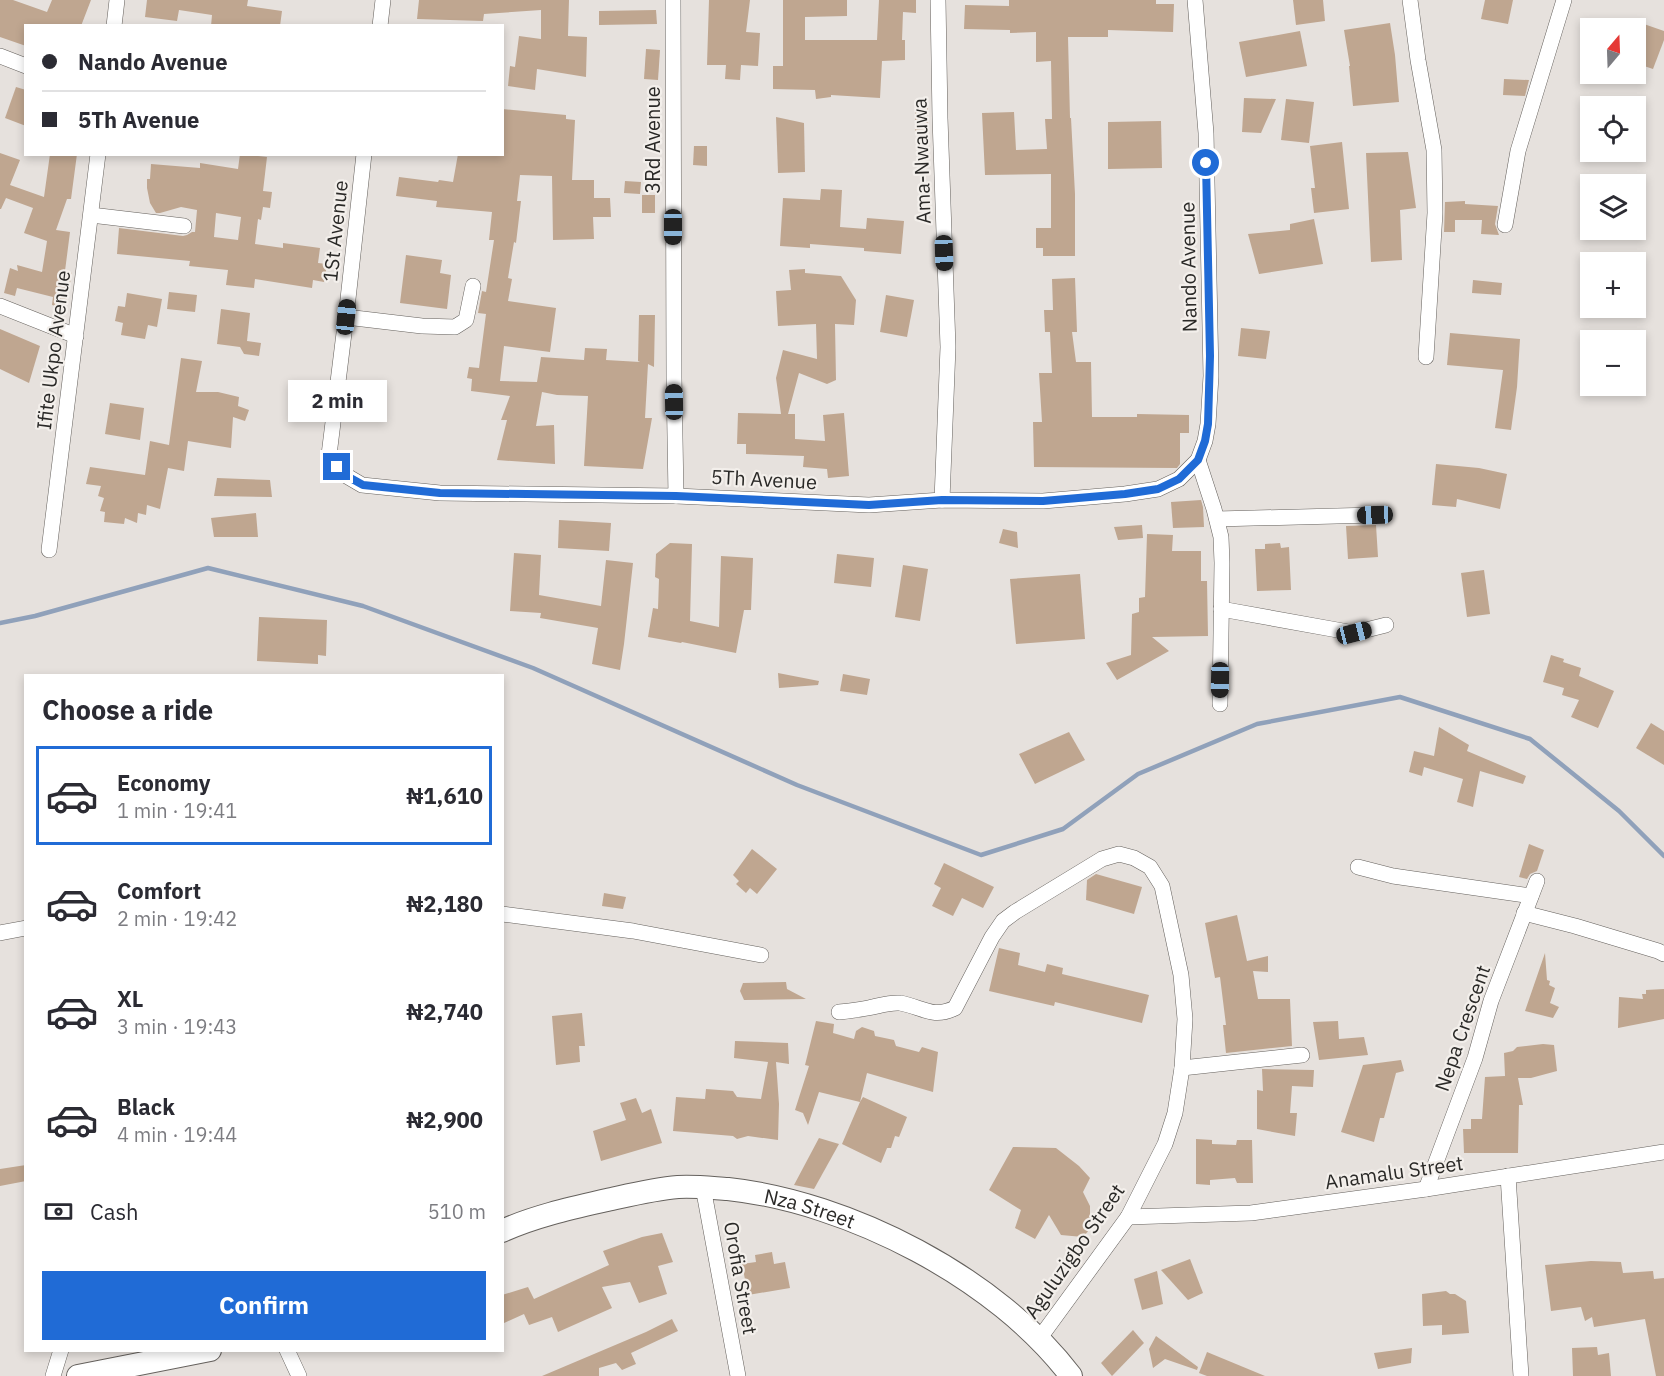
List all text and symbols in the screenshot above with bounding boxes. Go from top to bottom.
north arrow [1580,18,1646,84]
map controls [1580,18,1646,396]
text: Nando Avenue [78,47,228,76]
street label: 3Rd Avenue [639,86,666,194]
button: locate [1580,96,1646,162]
street label: Ama-Nwauwa [905,97,937,224]
text: 5Th Avenue [78,105,199,134]
route start [1192,149,1219,176]
button: layers [1580,174,1646,240]
street label: 1St Avenue [316,179,354,283]
street label: Nando Avenue [1173,202,1203,332]
car [664,209,682,245]
car [934,235,954,271]
button: + [1580,252,1646,318]
street label: Ifite Ukpo Avenue [30,269,76,431]
car [335,298,357,336]
button: − [1580,330,1646,396]
callout: 2 min [288,380,386,422]
car [665,384,683,420]
text: 2 min [311,387,364,414]
route end [323,453,350,480]
street label: 5Th Avenue [710,463,818,495]
car [1357,505,1393,525]
car [1334,620,1374,646]
car [1211,662,1229,698]
text: Choose a ride [42,692,213,727]
text: Economy [117,768,211,797]
icon: car [45,769,99,823]
text: ₦1,610 [406,781,483,810]
text: 1 min · 19:41 [117,797,237,824]
text: Comfort [117,876,201,905]
icon: car [45,877,99,931]
text: ₦2,180 [406,889,483,918]
text: 2 min · 19:42 [117,905,237,932]
street label: Nepa Crescent [1428,961,1496,1095]
text: XL [117,984,143,1013]
icon: car [45,985,99,1039]
text: ₦2,740 [406,997,483,1026]
text: 3 min · 19:43 [117,1013,237,1040]
text: Black [117,1092,175,1121]
icon: car [45,1093,99,1147]
text: ₦2,900 [406,1105,483,1134]
text: 4 min · 19:44 [117,1121,237,1148]
street label: Anamalu Street [1323,1149,1465,1195]
street label: Aguluzigbo Street [1017,1178,1131,1324]
street label: Nza Street [762,1181,859,1234]
icon: cash [42,1195,75,1228]
text: Cash [90,1197,139,1226]
text: 510 m [428,1198,486,1225]
street label: Orofia Street [718,1219,764,1337]
button: Confirm [42,1271,486,1340]

